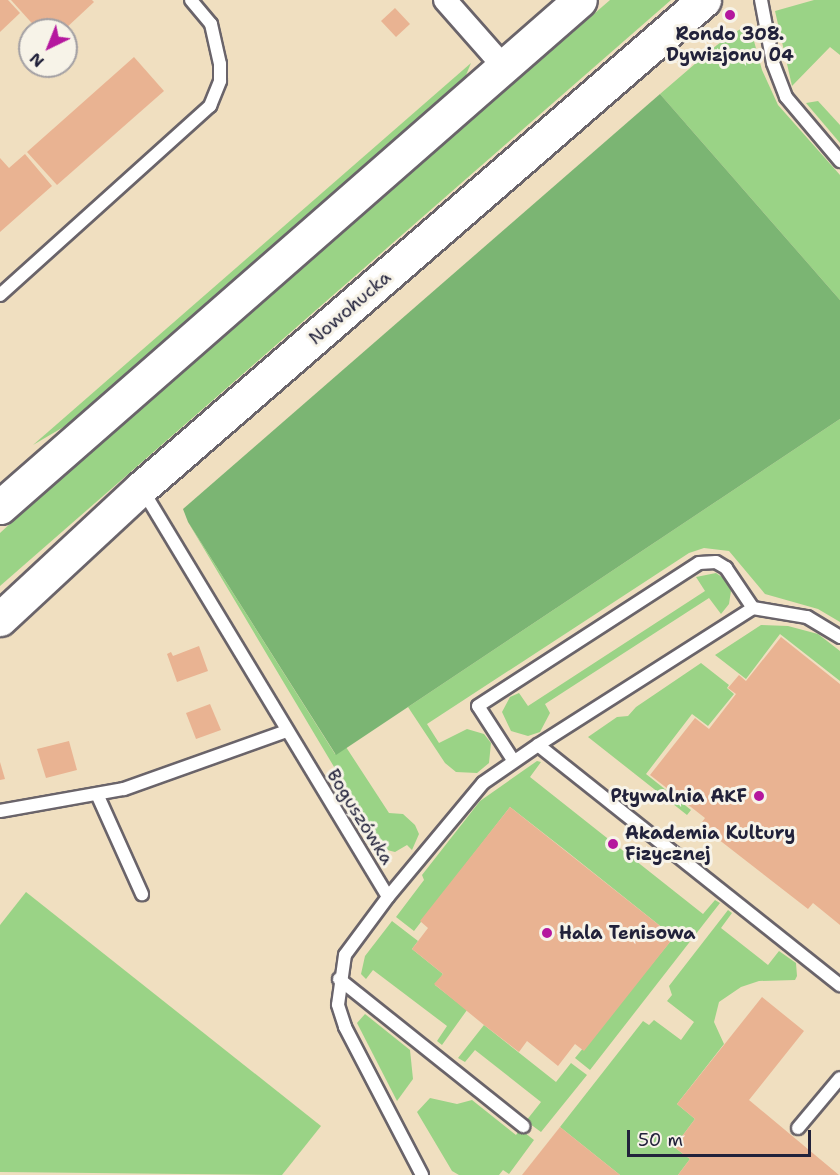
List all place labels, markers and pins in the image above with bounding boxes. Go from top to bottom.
marker: Rondo 308. Dywizjonu 04 [723,8,737,22]
place label: Rondo 308. Dywizjonu 04 [666,24,794,66]
place label: Pływalnia AKF [610,785,747,807]
marker: Pływalnia AKF [752,789,766,803]
place label: Akademia Kultury Fizycznej [625,823,795,866]
marker: Akademia Kultury Fizycznej [606,837,620,851]
place label: Hala Tenisowa [559,922,696,944]
marker: Hala Tenisowa [540,926,554,940]

